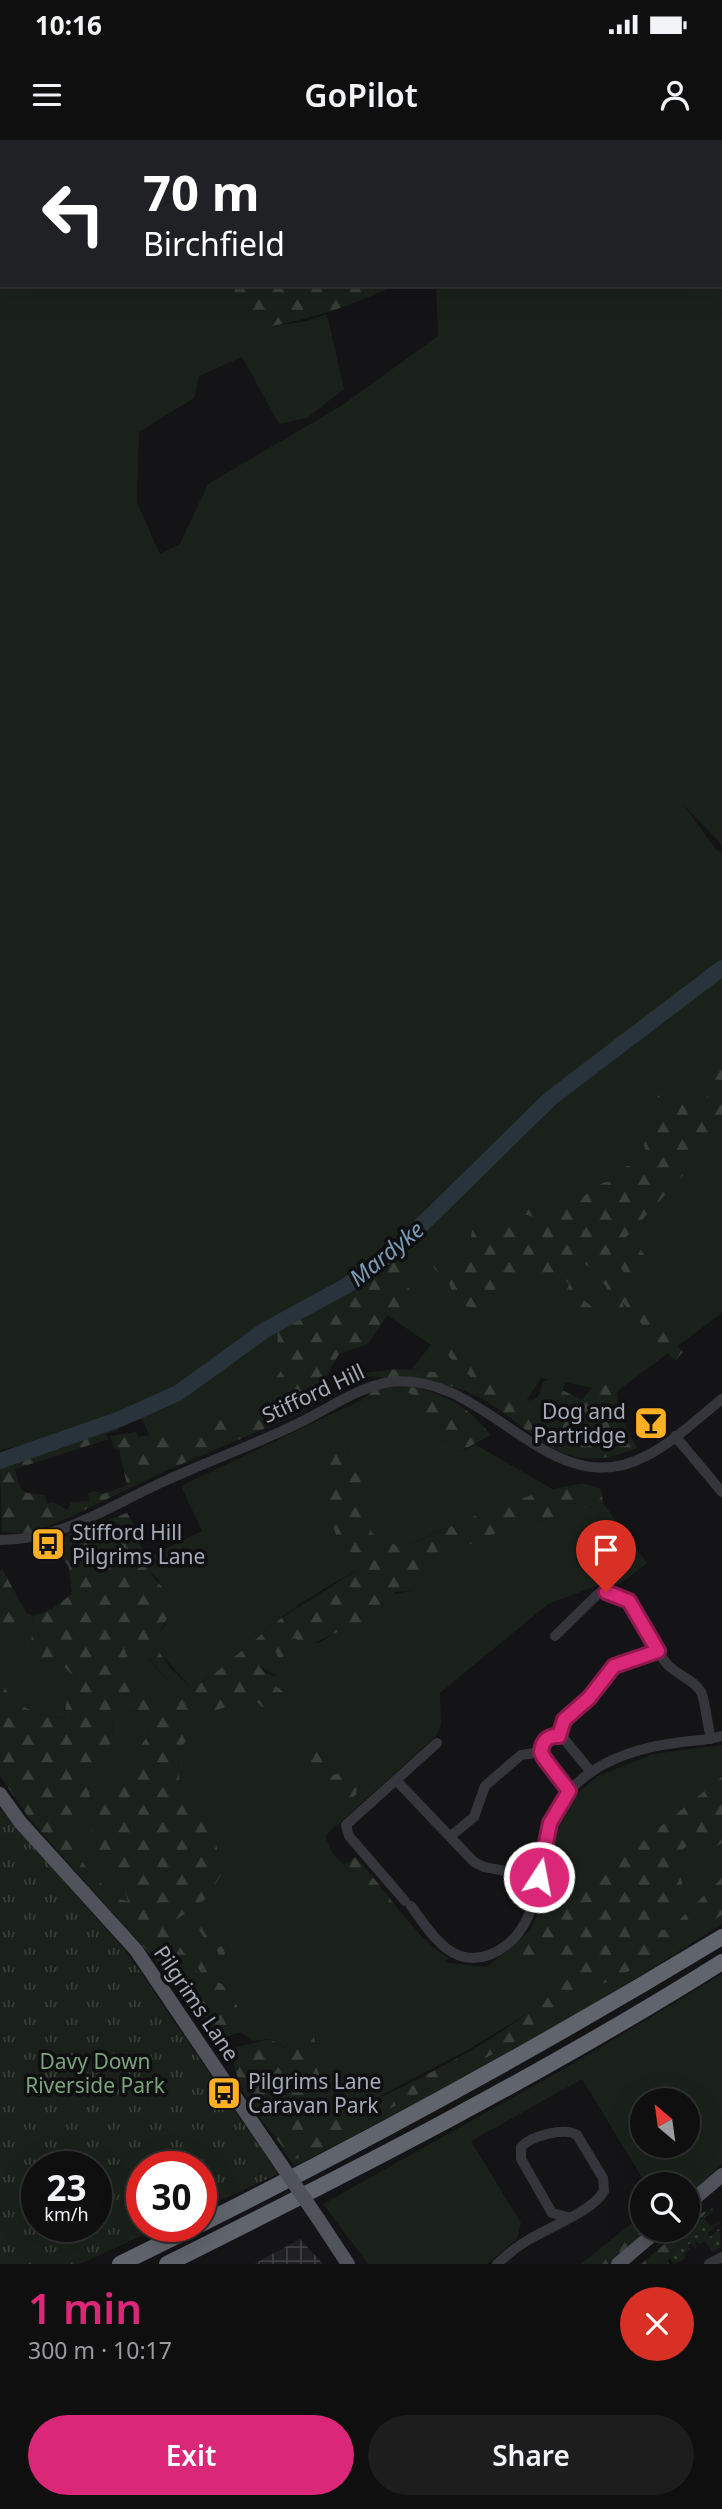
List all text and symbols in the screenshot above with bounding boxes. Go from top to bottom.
text: 10:16 [35,7,102,43]
text: GoPilot [304,73,418,116]
icon: menu [28,76,66,114]
icon: person [656,76,694,114]
text: 70 m [143,159,260,225]
icon: left [28,168,119,259]
text: Birchfield [143,222,285,265]
water label: Mardyke [342,1213,430,1293]
street label: Stifford Hill [257,1357,369,1429]
place label: Dog and Partridge [533,1397,626,1449]
bar icon: Dog and Partridge [632,1404,670,1442]
place label: Stifford Hill Pilgrims Lane [72,1518,205,1570]
pin [576,1520,636,1592]
bus stop icon: Stifford Hill Pilgrims Lane [29,1525,67,1563]
icon: arrive [587,1531,625,1569]
position arrow [502,1840,576,1914]
street label: Pilgrims Lane [148,1940,246,2066]
park label: Davy Down Riverside Park [25,2047,166,2099]
place label: Pilgrims Lane Caravan Park [248,2067,381,2119]
bus stop icon: Pilgrims Lane Caravan Park [205,2074,243,2112]
north arrow [630,2088,700,2158]
map controls [630,2088,700,2242]
speed limit sign: 30 [126,2151,217,2242]
text: 23 [46,2164,87,2211]
button: search [630,2172,700,2242]
text: km/h [44,2202,89,2226]
text: 1 min [28,2279,142,2336]
button: close [620,2287,694,2361]
text: 300 m · 10:17 [28,2334,172,2366]
button: Exit [28,2415,354,2495]
button: Share [368,2415,694,2495]

